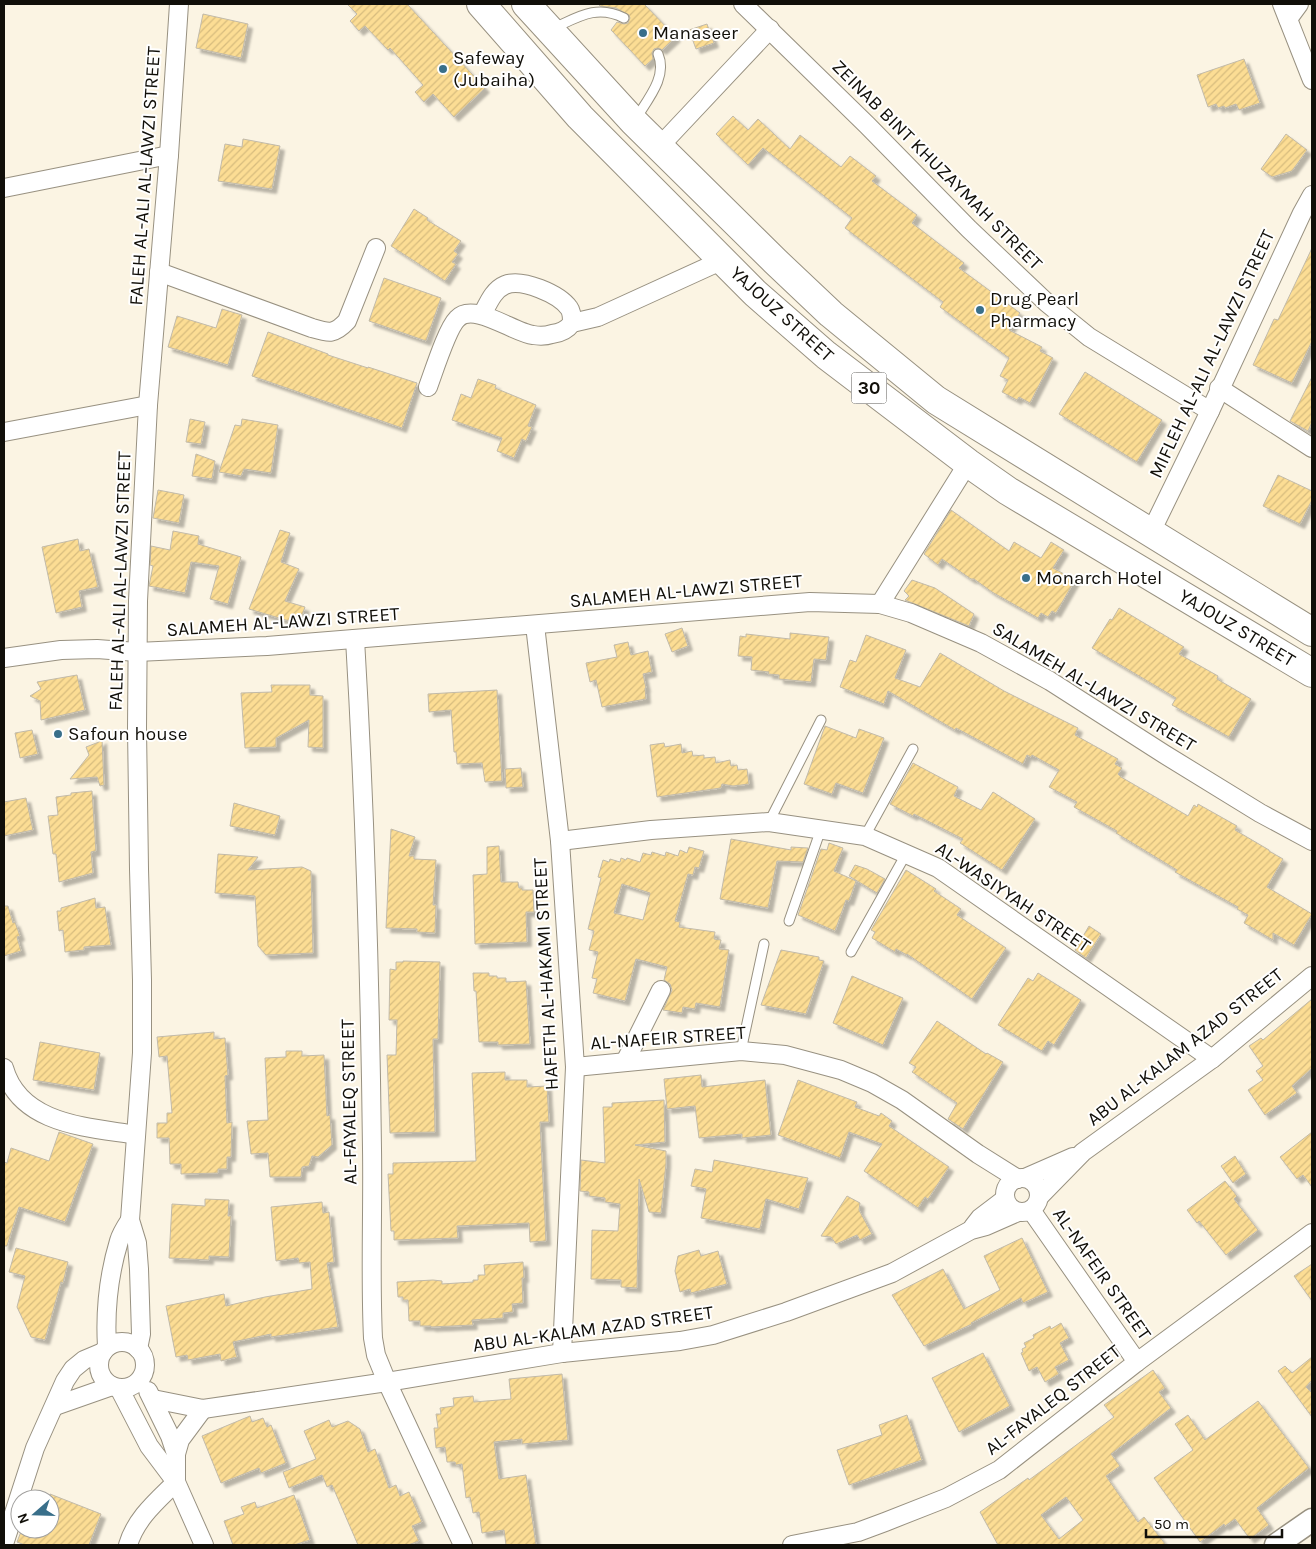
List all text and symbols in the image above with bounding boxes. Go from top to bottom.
place label: Manaseer [653,22,738,44]
marker: Manaseer [637,27,649,39]
street label: FALEH AL-ALI AL-LAWZI STREET [125,45,165,306]
place label: Safeway (Jubaiha) [453,47,535,91]
street label: ZEINAB BINT KHUZAYMAH STREET [827,55,1047,275]
marker: Safeway (Jubaiha) [437,63,449,75]
street label: MIFLEH AL-ALI AL-LAWZI STREET [1145,226,1280,482]
street label: YAJOUZ STREET [726,262,839,367]
place label: Drug Pearl Pharmacy [990,288,1079,332]
marker: Drug Pearl Pharmacy [974,304,986,316]
road number: 30 [852,372,886,403]
street label: FALEH AL-ALI AL-LAWZI STREET [104,450,136,711]
place label: Monarch Hotel [1036,567,1162,589]
street label: SALAMEH AL-LAWZI STREET [569,570,804,612]
marker: Monarch Hotel [1020,572,1032,584]
street label: YAJOUZ STREET [1175,585,1299,672]
street label: SALAMEH AL-LAWZI STREET [166,603,401,641]
street label: SALAMEH AL-LAWZI STREET [988,617,1200,757]
place label: Safoun house [68,723,187,745]
marker: Safoun house [52,728,64,740]
street label: AL-WASIYYAH STREET [932,837,1095,957]
street label: HAFETH AL-HAKAMI STREET [529,857,563,1091]
street label: ABU AL-KALAM AZAD STREET [1083,963,1288,1130]
street label: AL-FAYALEQ STREET [337,1018,361,1185]
street label: AL-NAFEIR STREET [589,1022,747,1054]
street label: AL-NAFEIR STREET [1048,1204,1156,1345]
street label: ABU AL-KALAM AZAD STREET [471,1301,715,1357]
street label: AL-FAYALEQ STREET [981,1340,1125,1460]
north arrow [10,1489,60,1539]
scale bar [1146,1506,1282,1538]
text: N [14,1511,33,1526]
text: 50 m [1154,1515,1189,1533]

